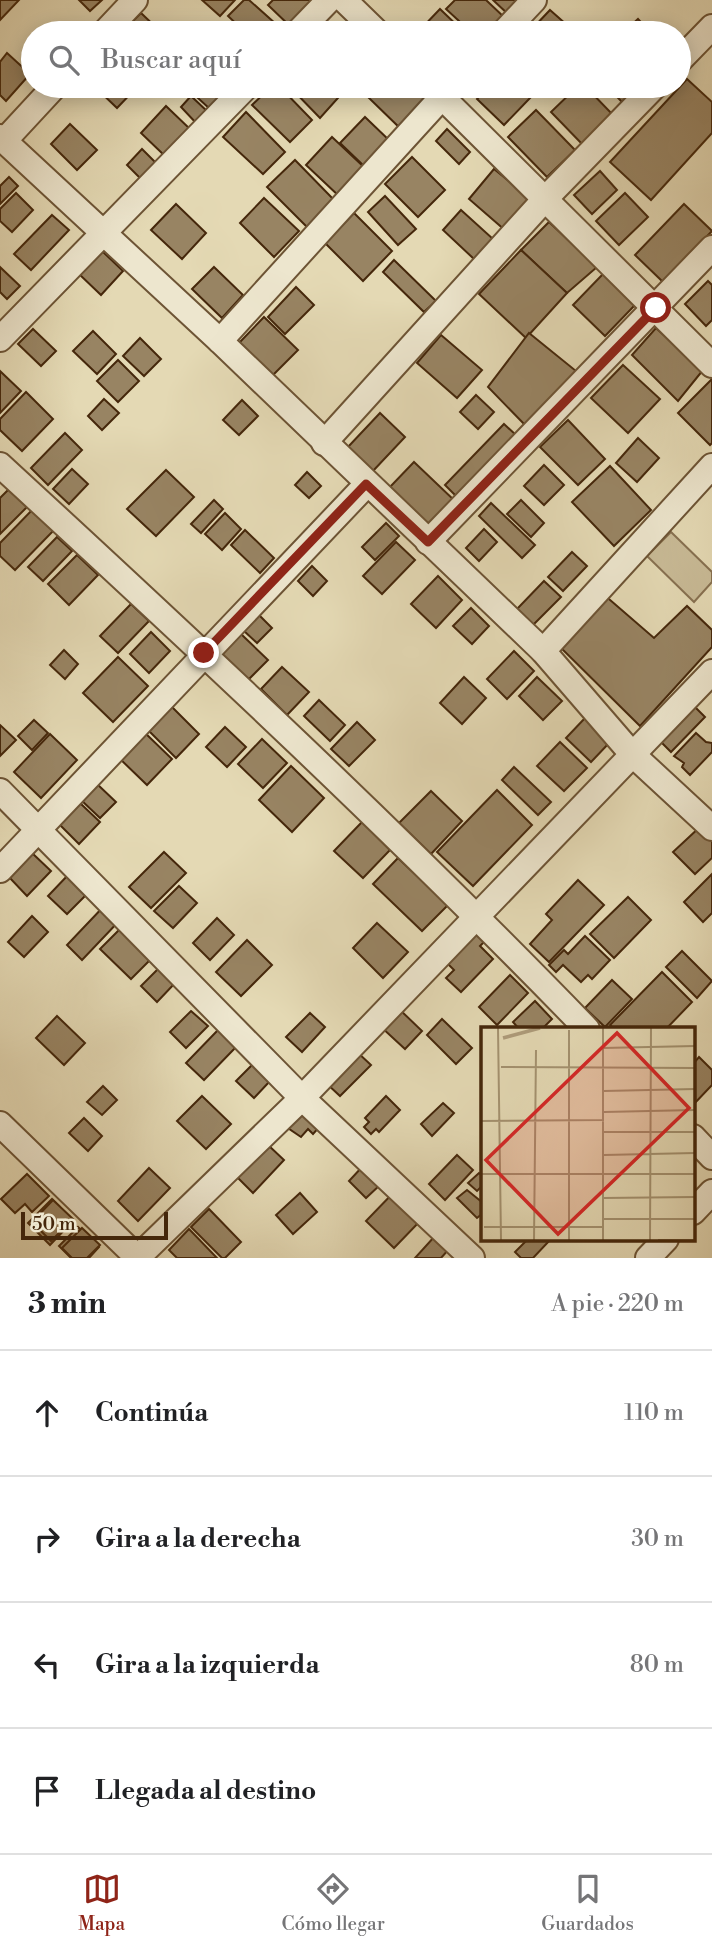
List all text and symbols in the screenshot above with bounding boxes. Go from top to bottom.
search box [21,21,691,98]
icon: search [45,41,83,79]
text: Buscar aquí [101,44,241,76]
route start [640,292,671,323]
route end [188,637,219,668]
inset map [481,1027,694,1240]
scale bar [21,1209,168,1241]
text: 50 m [32,1212,76,1236]
text: 3 min [28,1285,106,1323]
text: A pie · 220 m [551,1290,684,1318]
icon: ahead [28,1394,66,1432]
text: Continúa [95,1397,208,1429]
text: 110 m [624,1399,684,1427]
icon: right [28,1520,66,1558]
text: Gira a la derecha [95,1523,301,1555]
text: 30 m [631,1525,684,1553]
icon: left [28,1646,66,1684]
text: Gira a la izquierda [95,1649,319,1681]
text: 80 m [630,1651,684,1679]
icon: arrive [28,1772,66,1810]
text: Llegada al destino [95,1775,316,1807]
tab: Mapa [78,1870,125,1936]
tab: Cómo llegar [281,1870,385,1936]
tab: Guardados [541,1870,634,1936]

